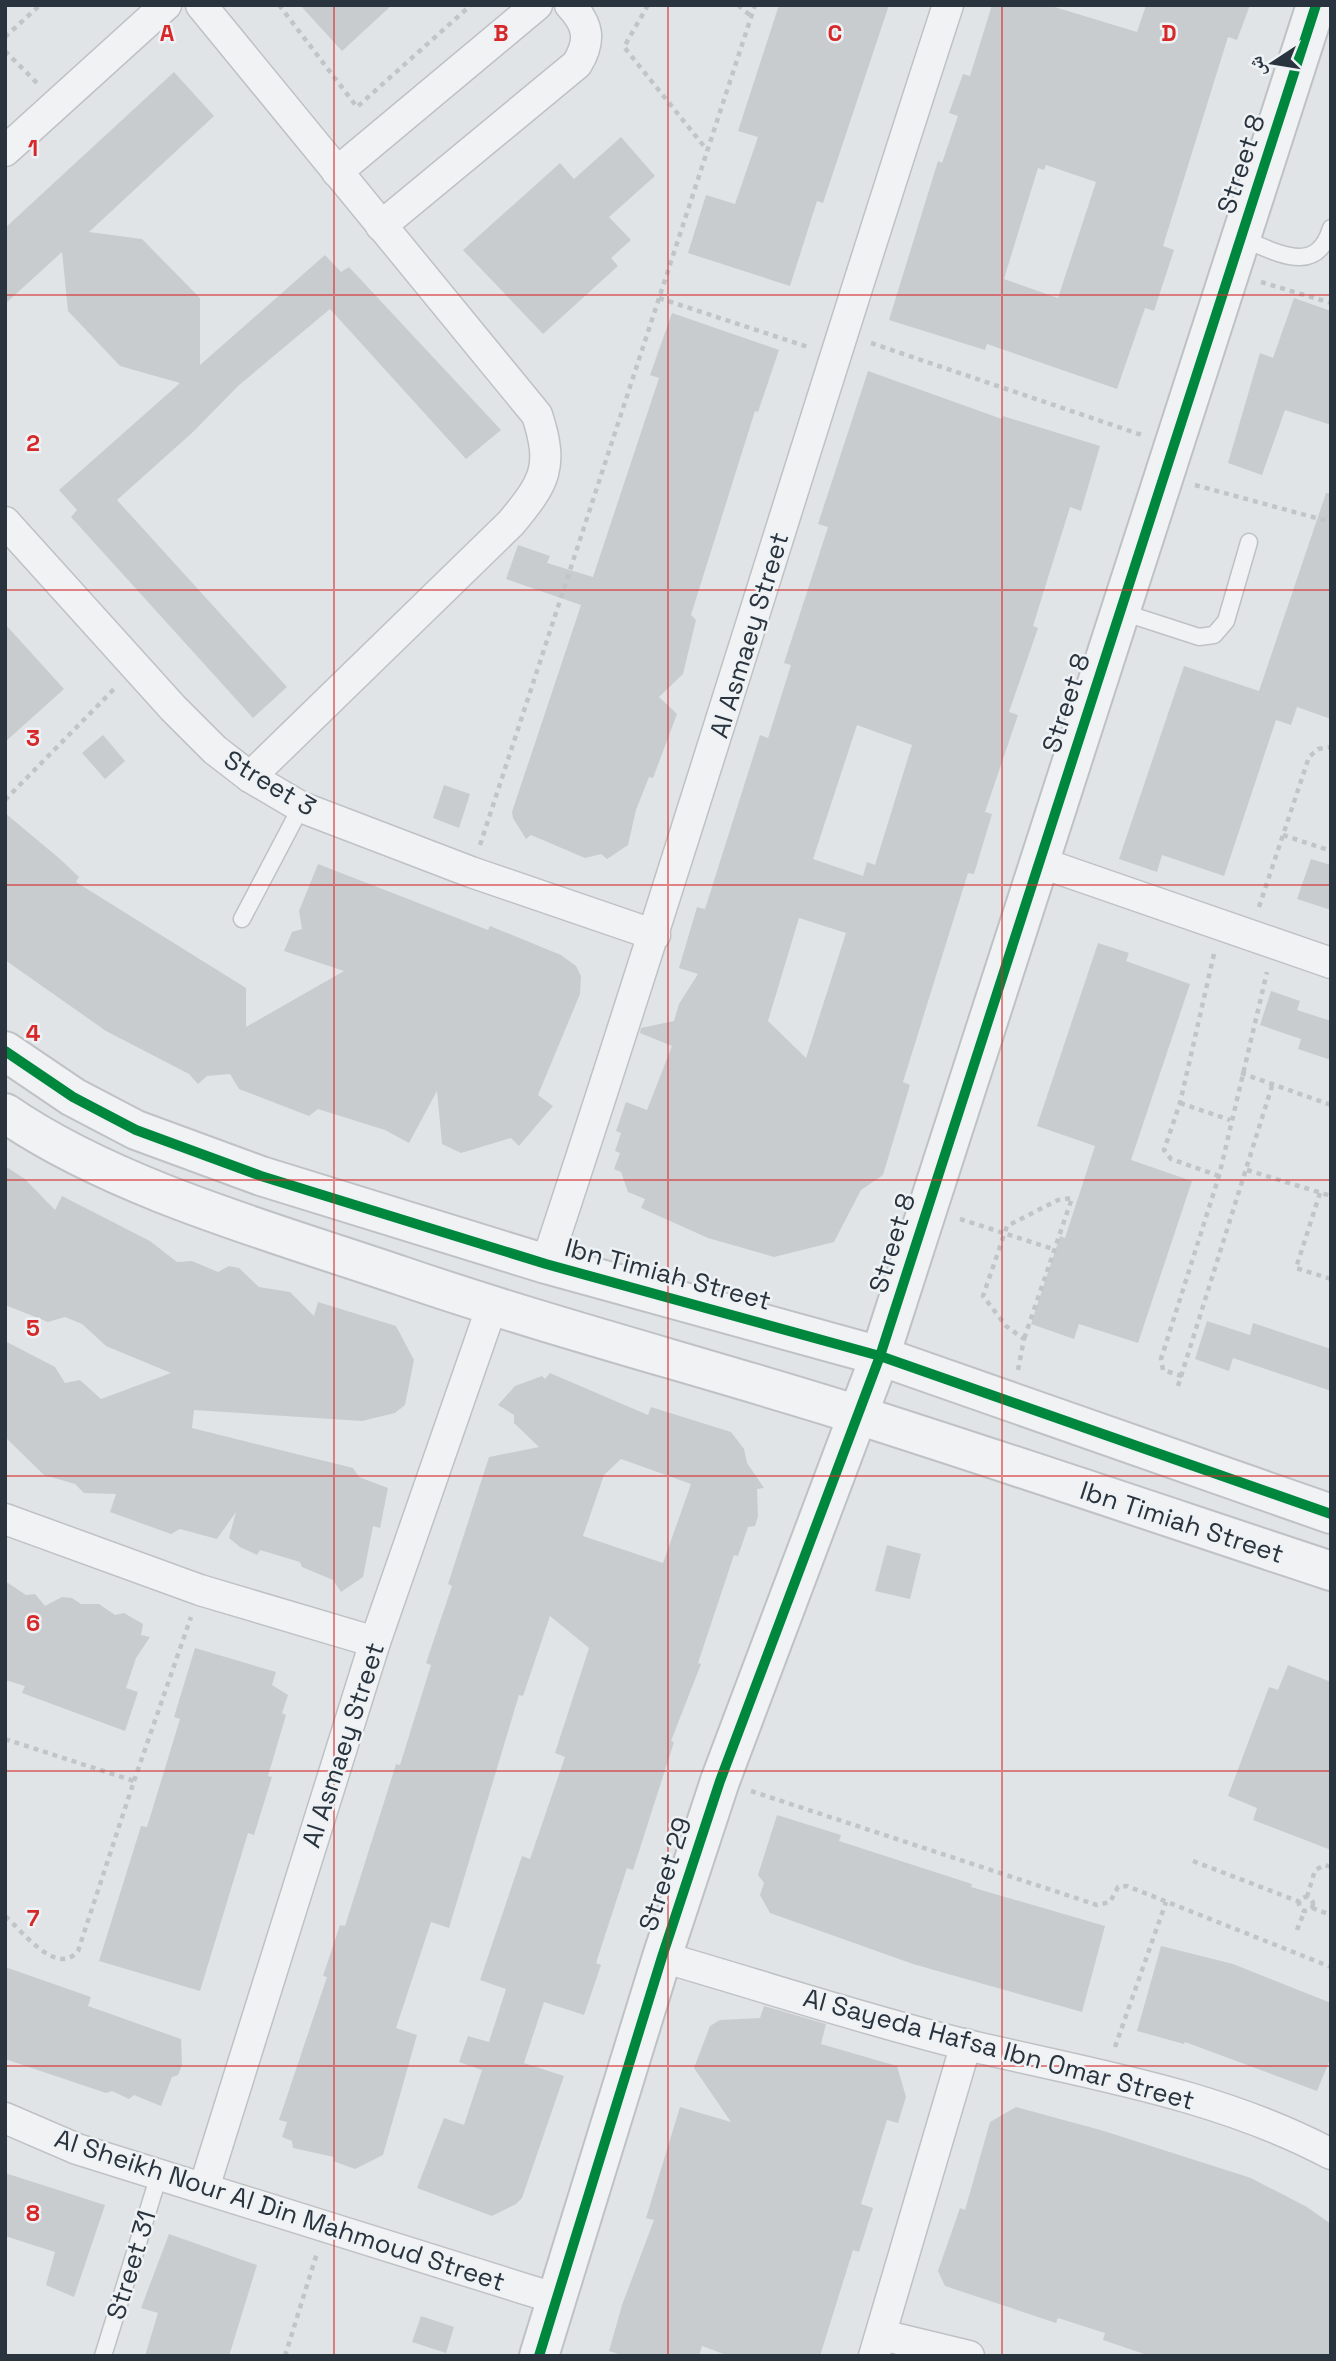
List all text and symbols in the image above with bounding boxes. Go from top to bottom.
text: A [160,18,175,48]
text: B [493,18,509,48]
text: C [828,18,842,48]
text: D [1161,18,1177,48]
north arrow [1238,28,1308,98]
text: ش [1243,54,1271,79]
street label: Street 8 [1209,110,1273,218]
text: 1 [28,133,38,163]
text: 2 [26,428,40,458]
street label: Al Asmaey Street [702,528,796,742]
street label: Street 8 [1034,649,1098,757]
text: 3 [26,723,40,753]
street label: Street 3 [218,742,322,824]
text: 4 [26,1018,41,1048]
street label: Street 8 [861,1189,923,1297]
street label: Ibn Timiah Street [561,1230,775,1318]
text: 5 [26,1313,40,1343]
street label: Ibn Timiah Street [1076,1473,1288,1571]
text: 6 [26,1608,40,1638]
street label: Al Asmaey Street [294,1638,392,1852]
street label: Street 29 [631,1813,699,1935]
text: 7 [27,1903,40,1933]
street label: Al Sayeda Hafsa Ibn Omar Street [800,1980,1198,2118]
street label: Al Sheikh Nour Al Din Mahmoud Street [51,2121,509,2299]
text: 8 [26,2198,40,2228]
street label: Street 31 [98,2206,164,2324]

